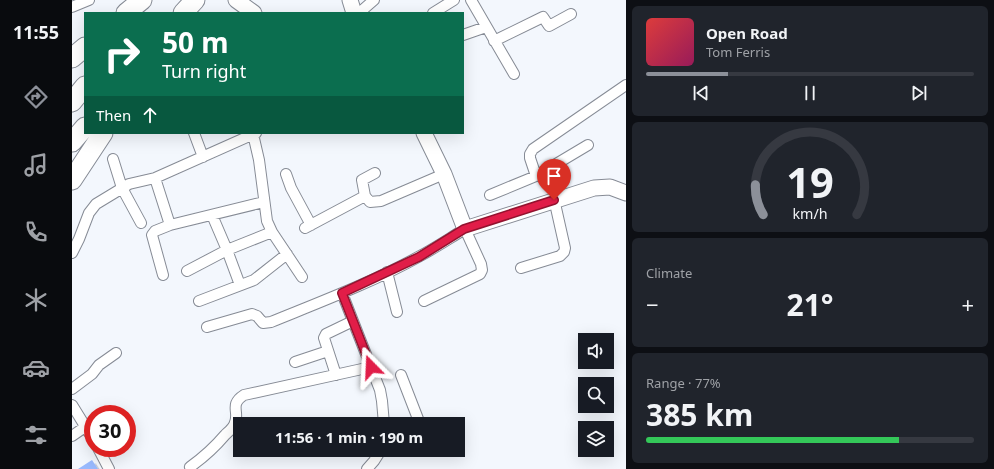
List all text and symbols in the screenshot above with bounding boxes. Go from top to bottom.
text: 11:55 [13,20,59,44]
text: 50 m [162,23,229,61]
text: Open Road [706,23,788,43]
icon: right [96,28,148,80]
text: Tom Ferris [706,43,770,61]
text: Turn right [162,59,246,83]
icon: previous [690,82,712,104]
icon: pause [799,82,821,104]
icon: next [908,82,930,104]
icon: directions [22,83,50,111]
icon: ahead [139,104,161,126]
text: Then [96,105,131,125]
icon: music [22,151,50,179]
text: 19 [786,153,834,209]
pin [537,159,571,200]
icon: arrive [543,165,565,187]
text: km/h [792,203,828,222]
icon: phone [22,218,50,246]
text: Climate [646,264,692,282]
text: 21° [786,284,834,325]
icon: climate [22,286,50,314]
text: − [646,289,659,319]
text: + [961,289,974,319]
map controls [578,333,614,457]
button: sound [578,333,614,369]
position arrow [350,346,392,388]
icon: car [22,354,50,382]
text: Range · 77% [646,374,721,392]
button: search [578,377,614,413]
text: 385 km [646,394,753,435]
speed limit sign: 30 [84,405,136,457]
icon: filters [22,421,50,449]
button: layers [578,421,614,457]
text: 11:56 · 1 min · 190 m [275,427,423,447]

